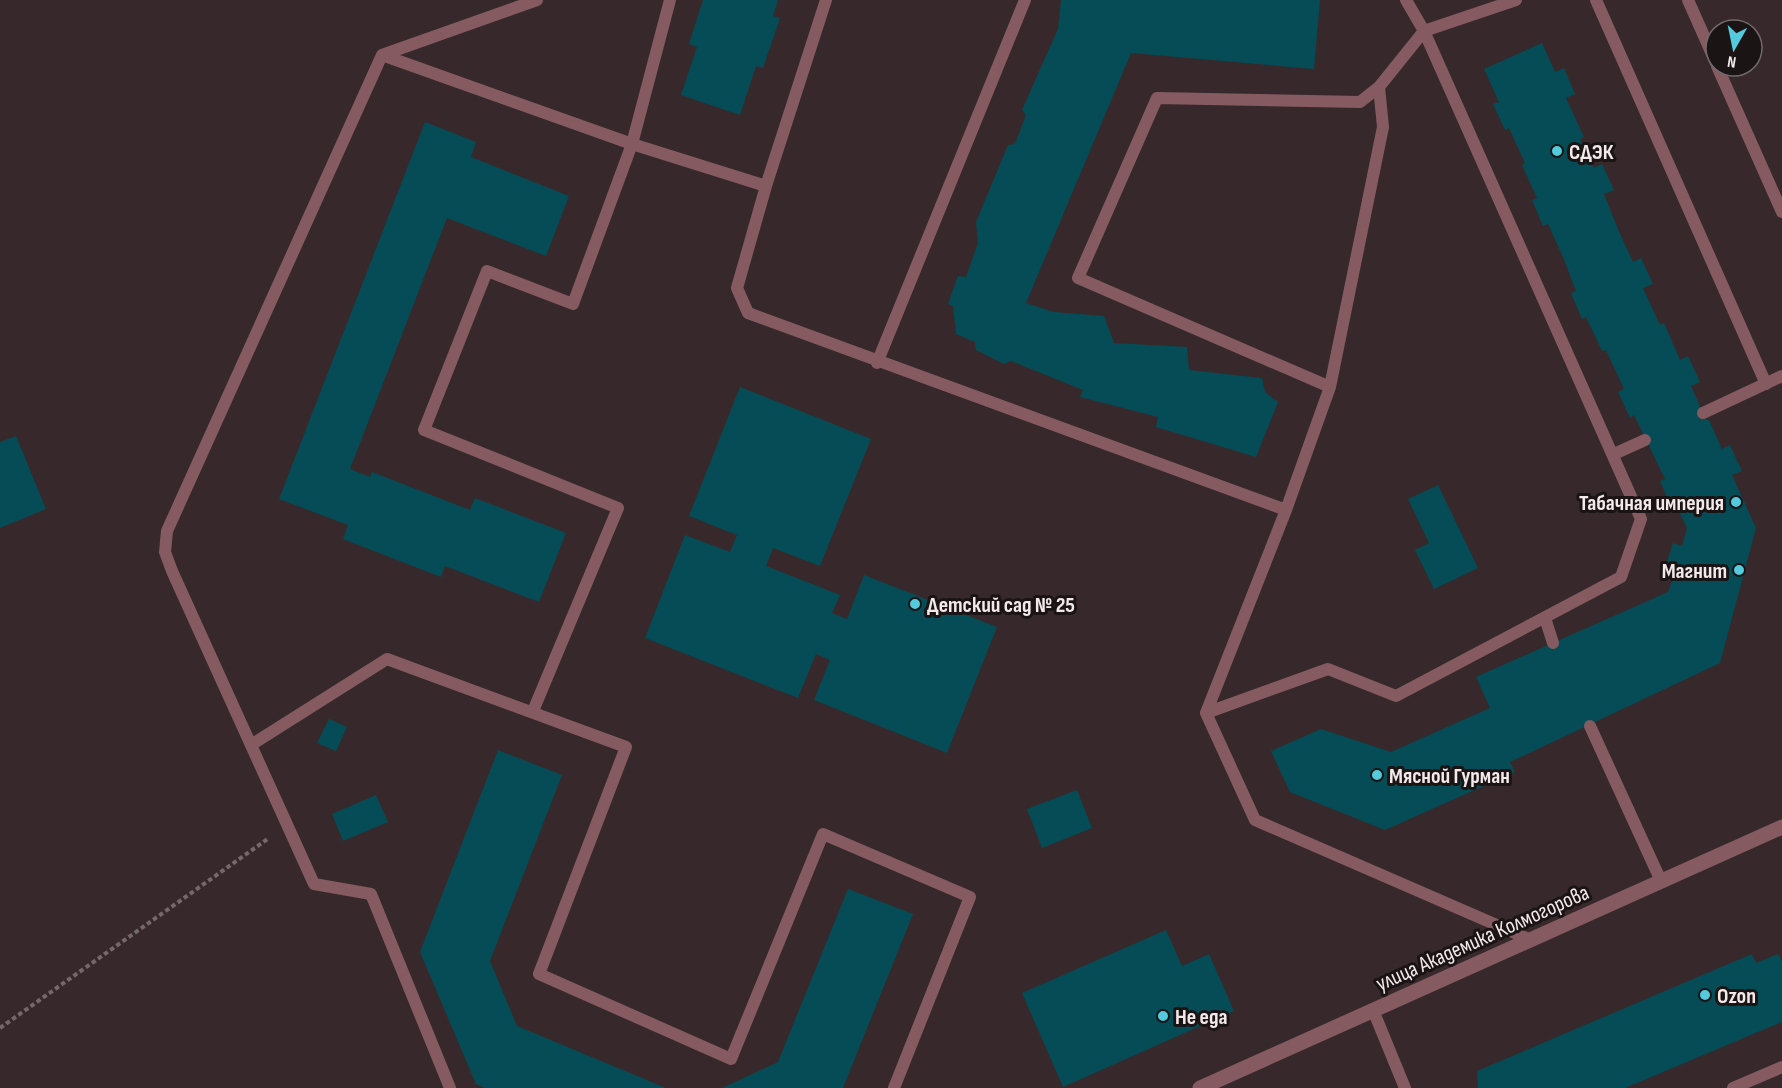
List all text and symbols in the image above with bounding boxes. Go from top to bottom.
north arrow [1704,18,1764,78]
text: N [1726,51,1738,71]
place label: СДЭК [1569,139,1614,166]
marker: СДЭК [1550,144,1564,158]
place label: Табачная империя [1579,490,1724,517]
marker: Табачная империя [1729,495,1743,509]
place label: Магнит [1662,558,1727,585]
marker: Магнит [1732,563,1746,577]
place label: Детский сад № 25 [927,592,1075,619]
marker: Детский сад № 25 [908,597,922,611]
place label: Мясной Гурман [1389,763,1510,790]
marker: Мясной Гурман [1370,768,1384,782]
street label: улица Академика Колмогорова [1372,879,1593,998]
place label: Ozon [1717,983,1756,1010]
marker: Ozon [1698,988,1712,1002]
place label: Не еда [1175,1004,1228,1031]
marker: Не еда [1156,1009,1170,1023]

